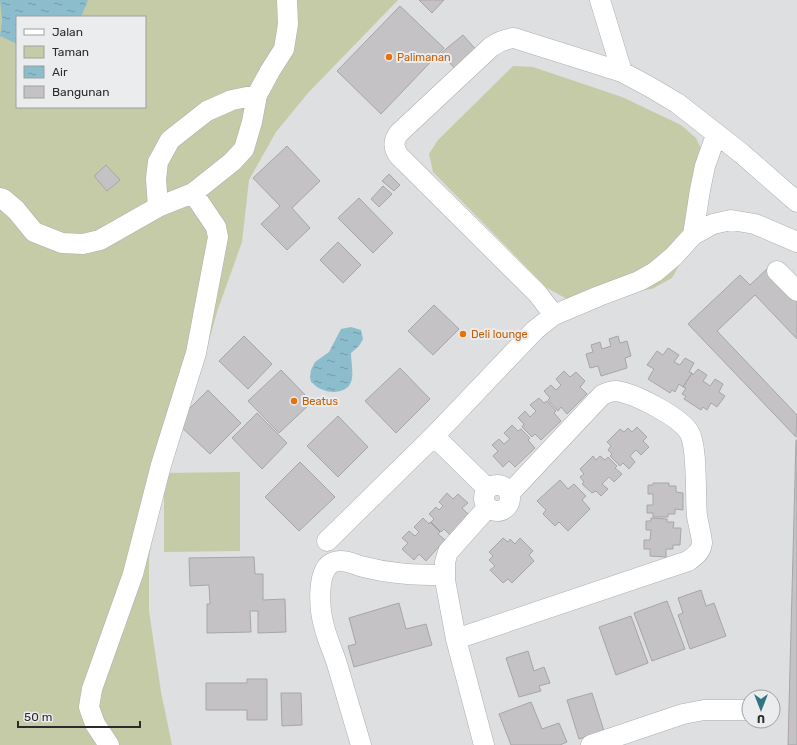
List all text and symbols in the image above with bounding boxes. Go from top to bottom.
legend [16,16,146,108]
text: Jalan [52,25,83,39]
text: Taman [52,45,89,59]
place label: Palimanan [397,51,451,64]
marker: Palimanan [384,52,394,62]
text: Air [52,65,68,79]
text: Bangunan [52,85,109,99]
place label: Deli lounge [471,328,528,341]
marker: Deli lounge [458,329,468,339]
place label: Beatus [302,395,338,408]
marker: Beatus [289,396,299,406]
north arrow [741,689,781,729]
scale bar [18,703,140,729]
text: 50 m [24,710,52,724]
text: U [757,712,765,725]

